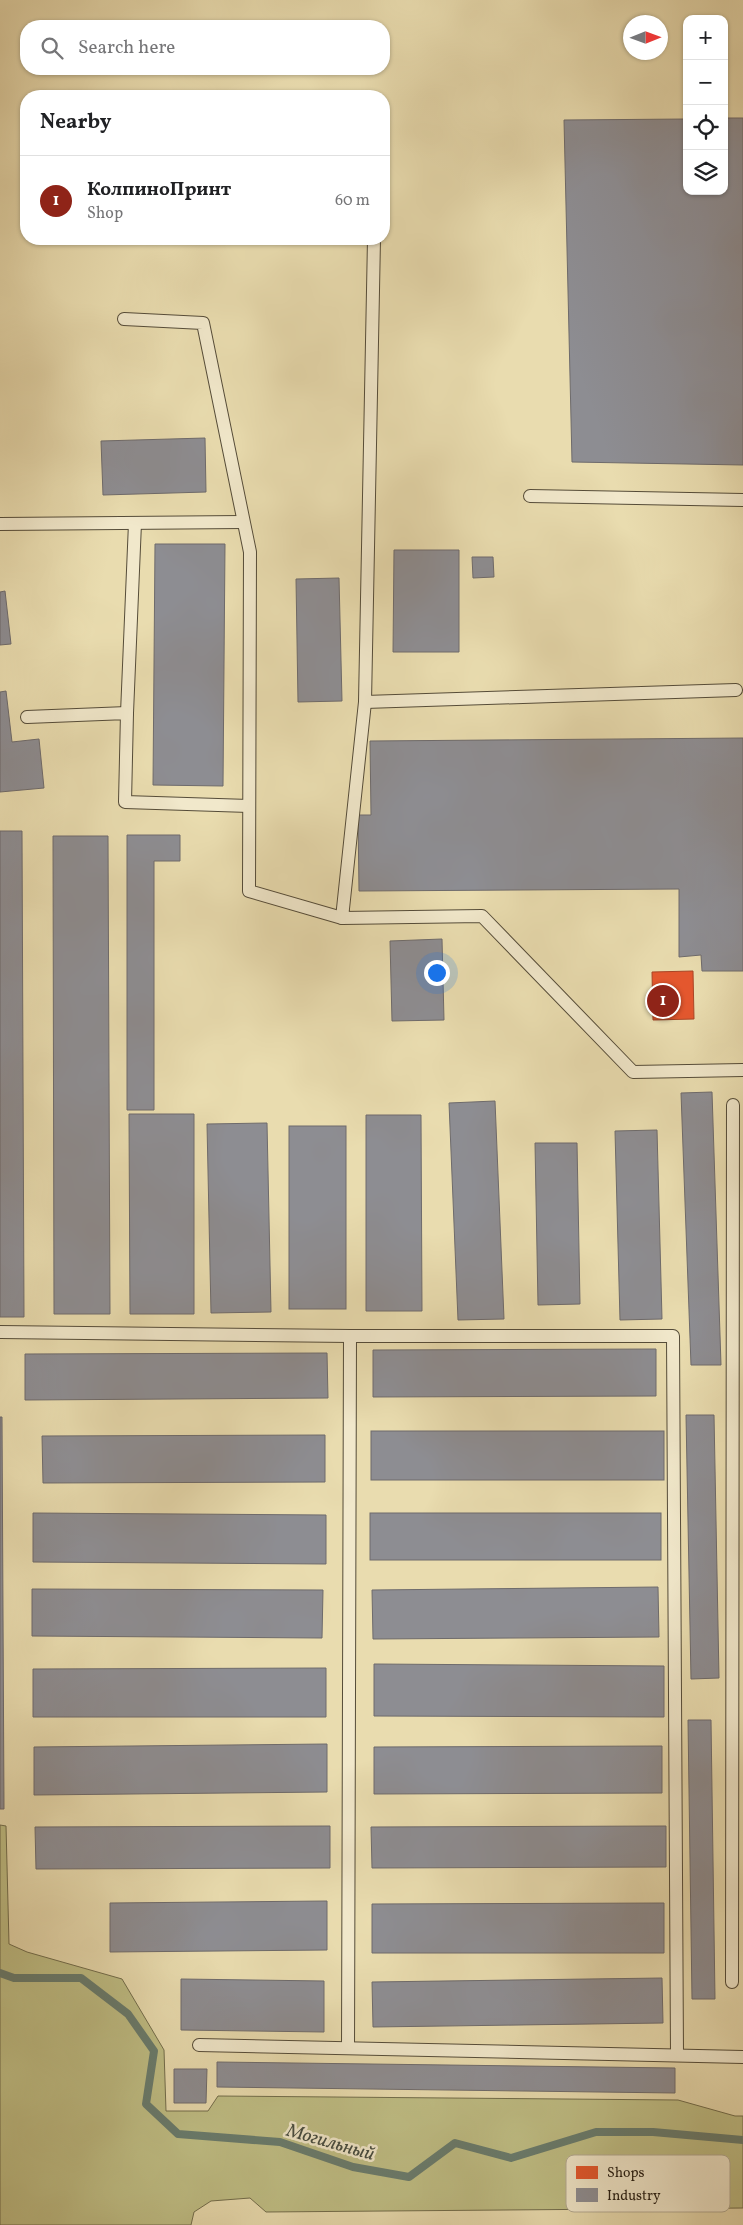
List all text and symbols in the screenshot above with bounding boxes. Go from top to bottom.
north arrow [623,15,668,60]
map controls [683,15,728,195]
button: + [683,15,728,60]
search box [20,20,390,75]
icon: search [38,34,66,62]
text: Search here [78,35,175,61]
button: − [683,60,728,105]
button: locate [683,105,728,150]
text: Nearby [40,108,111,137]
button: layers [683,150,728,195]
text: КолпиноПринт [87,177,231,203]
text: 1 [53,190,59,212]
text: 60 m [335,190,370,212]
text: Shop [87,203,123,225]
your location [424,960,450,986]
pin: 1 [647,982,679,1020]
water label: Могильный [283,2118,378,2168]
legend [566,2155,730,2212]
text: Shops [607,2164,645,2183]
text: Industry [607,2187,661,2206]

